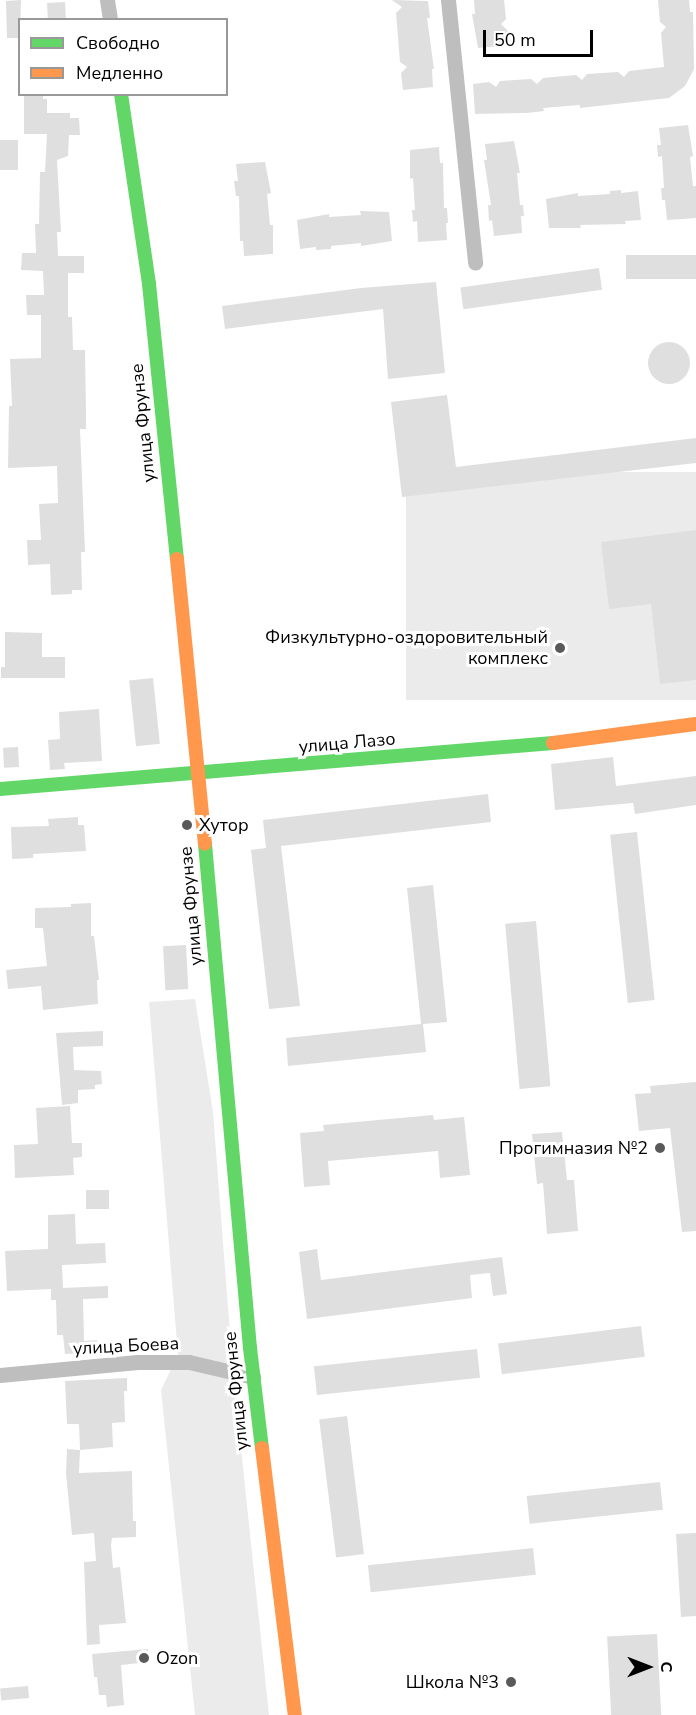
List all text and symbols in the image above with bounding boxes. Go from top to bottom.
legend [18,18,228,96]
scale bar [486,18,596,56]
text: 50 m [494,28,536,52]
text: Свободно [76,31,160,55]
text: Медленно [76,61,163,85]
street label: улица Фрунзе [126,363,160,483]
place label: Физкультурно-оздоровительный комплекс [265,627,548,670]
marker: Физкультурно-оздоровительный комплекс [553,641,567,655]
street label: улица Лазо [298,728,396,758]
place label: Хутор [199,814,249,836]
marker: Хутор [180,818,194,832]
street label: улица Фрунзе [175,846,207,966]
place label: Прогимназия №2 [499,1137,648,1159]
marker: Прогимназия №2 [653,1141,667,1155]
street label: улица Фрунзе [219,1331,253,1451]
street label: улица Боева [72,1332,180,1360]
north arrow [618,1637,678,1697]
place label: Ozon [156,1647,198,1669]
marker: Ozon [137,1651,151,1665]
text: С [655,1662,677,1672]
place label: Школа №3 [406,1671,499,1693]
marker: Школа №3 [504,1675,518,1689]

